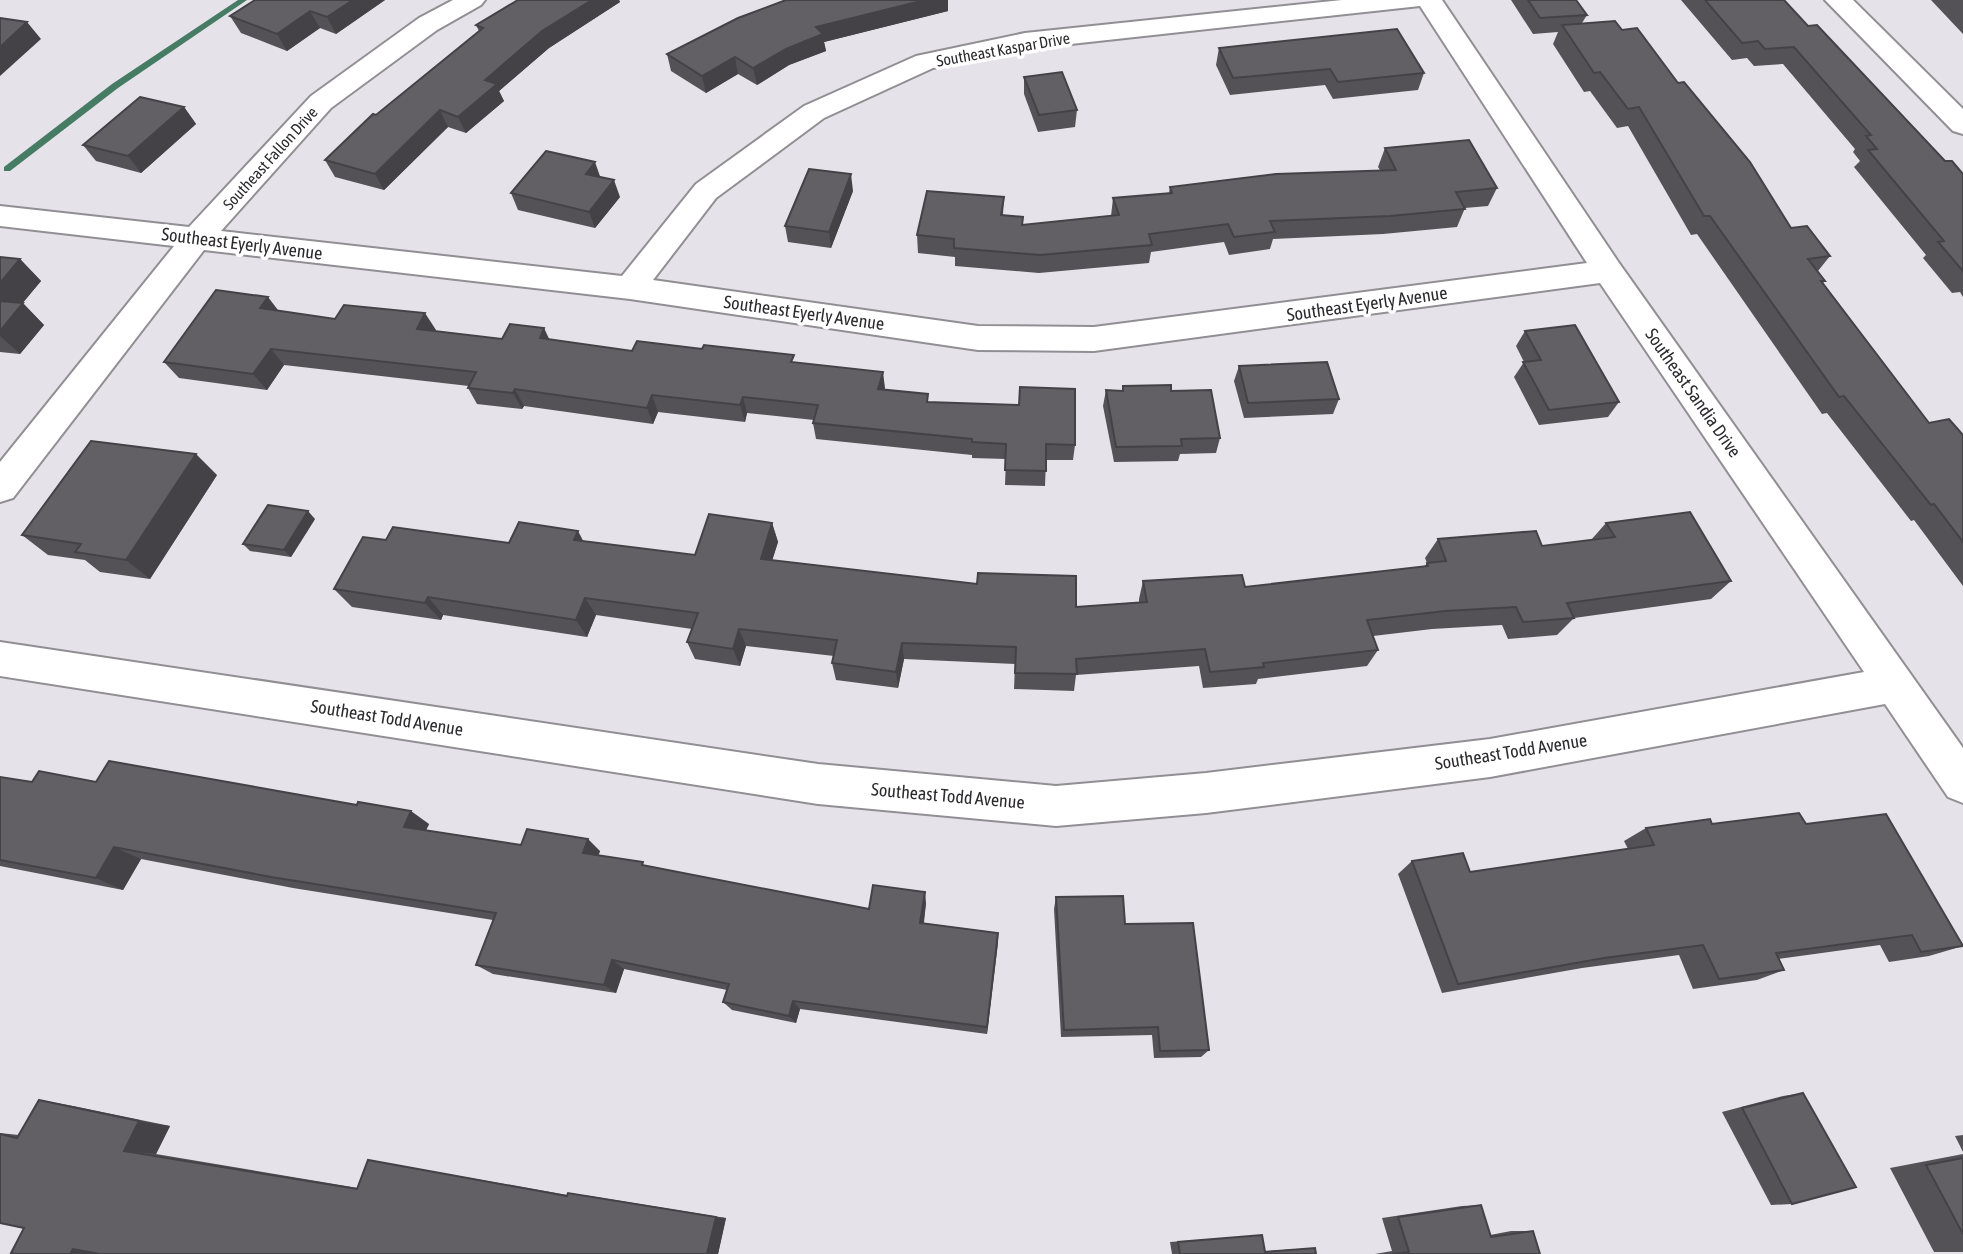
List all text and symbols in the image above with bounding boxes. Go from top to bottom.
street label: Southeast Kaspar Drive [935,28,1071,71]
street label: Southeast Fallon Drive [219,103,321,213]
street label: Southeast Eyerly Avenue [160,223,324,264]
street label: Southeast Eyerly Avenue [1285,282,1449,325]
street label: Southeast Eyerly Avenue [722,291,886,334]
street label: Southeast Sandia Drive [1641,324,1746,461]
street label: Southeast Todd Avenue [309,695,465,740]
street label: Southeast Todd Avenue [1433,729,1589,774]
street label: Southeast Todd Avenue [871,778,1026,813]

